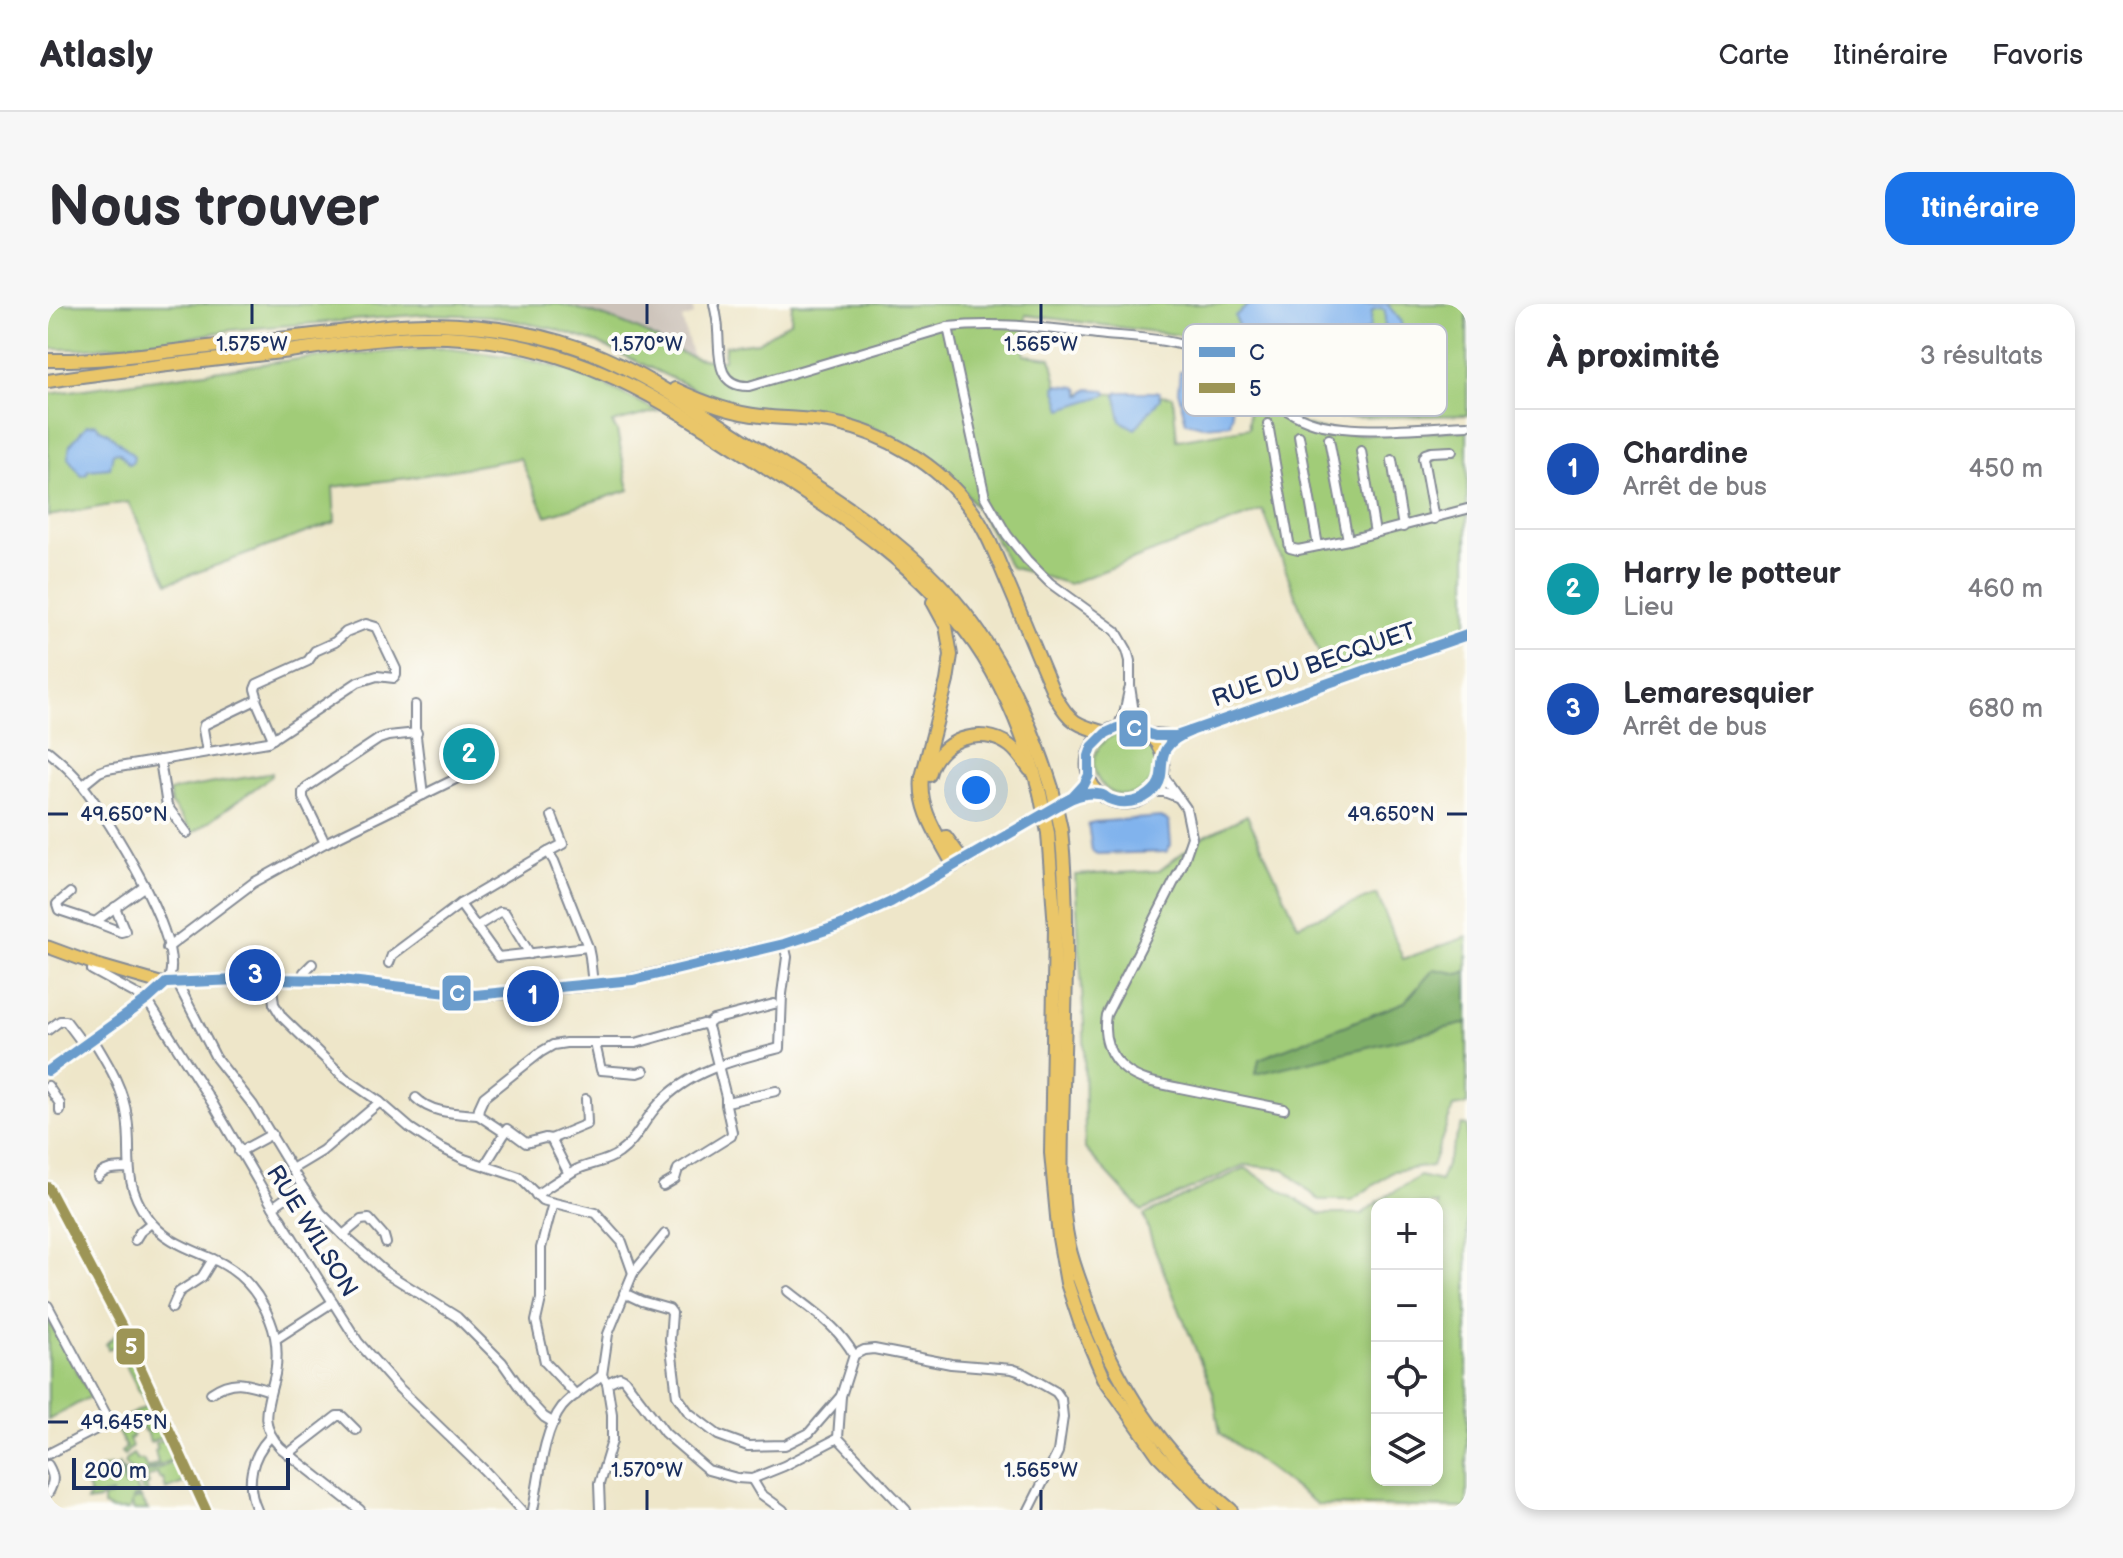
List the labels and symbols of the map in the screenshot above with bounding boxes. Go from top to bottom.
legend [1183,324,1447,416]
text: 1.575°W [216,333,288,357]
text: 1.570°W [611,333,683,357]
text: 1.565°W [1004,333,1078,357]
text: C [1249,340,1265,367]
text: 5 [1249,376,1262,403]
street label: RUE DU BECQUET [1208,616,1420,714]
line badge: C [1118,709,1149,748]
text: C [1126,716,1142,743]
pin: 2 [443,724,495,784]
your location [956,770,996,810]
text: 49.650°N [80,803,168,827]
text: 49.650°N [1347,803,1435,827]
pin: 3 [229,945,281,1005]
pin: 1 [507,966,559,1026]
line badge: C [441,974,472,1012]
text: C [449,981,465,1008]
street label: RUE WILSON [260,1160,364,1302]
line badge: 5 [115,1327,146,1366]
text: 5 [125,1334,138,1361]
text: 49.645°N [80,1411,168,1435]
scale bar [72,1454,290,1490]
text: 1.570°W [611,1459,683,1483]
text: 1.565°W [1004,1459,1078,1483]

